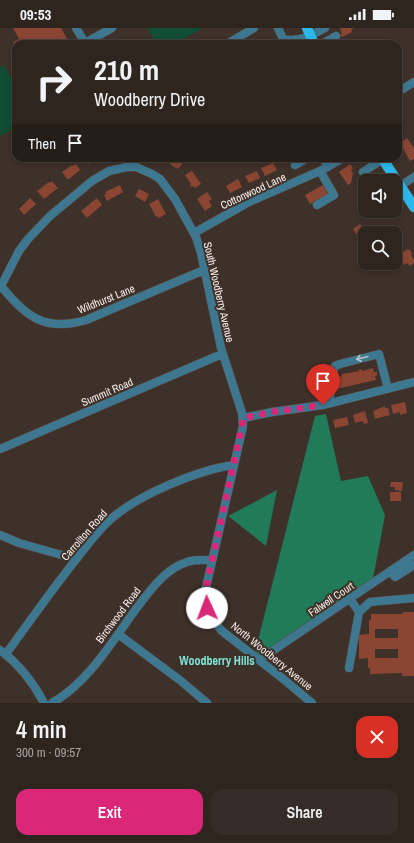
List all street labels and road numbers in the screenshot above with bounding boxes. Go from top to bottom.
street label: Cottonwood Lane [218,170,288,212]
street label: South Woodberry Avenue [201,240,237,344]
street label: Wildhurst Lane [75,281,137,317]
street label: Summit Road [79,375,135,409]
street label: Carrollton Road [58,507,110,563]
street label: Falwell Court [305,578,357,619]
street label: Birchwood Road [92,584,144,646]
street label: North Woodberry Avenue [228,619,316,693]

